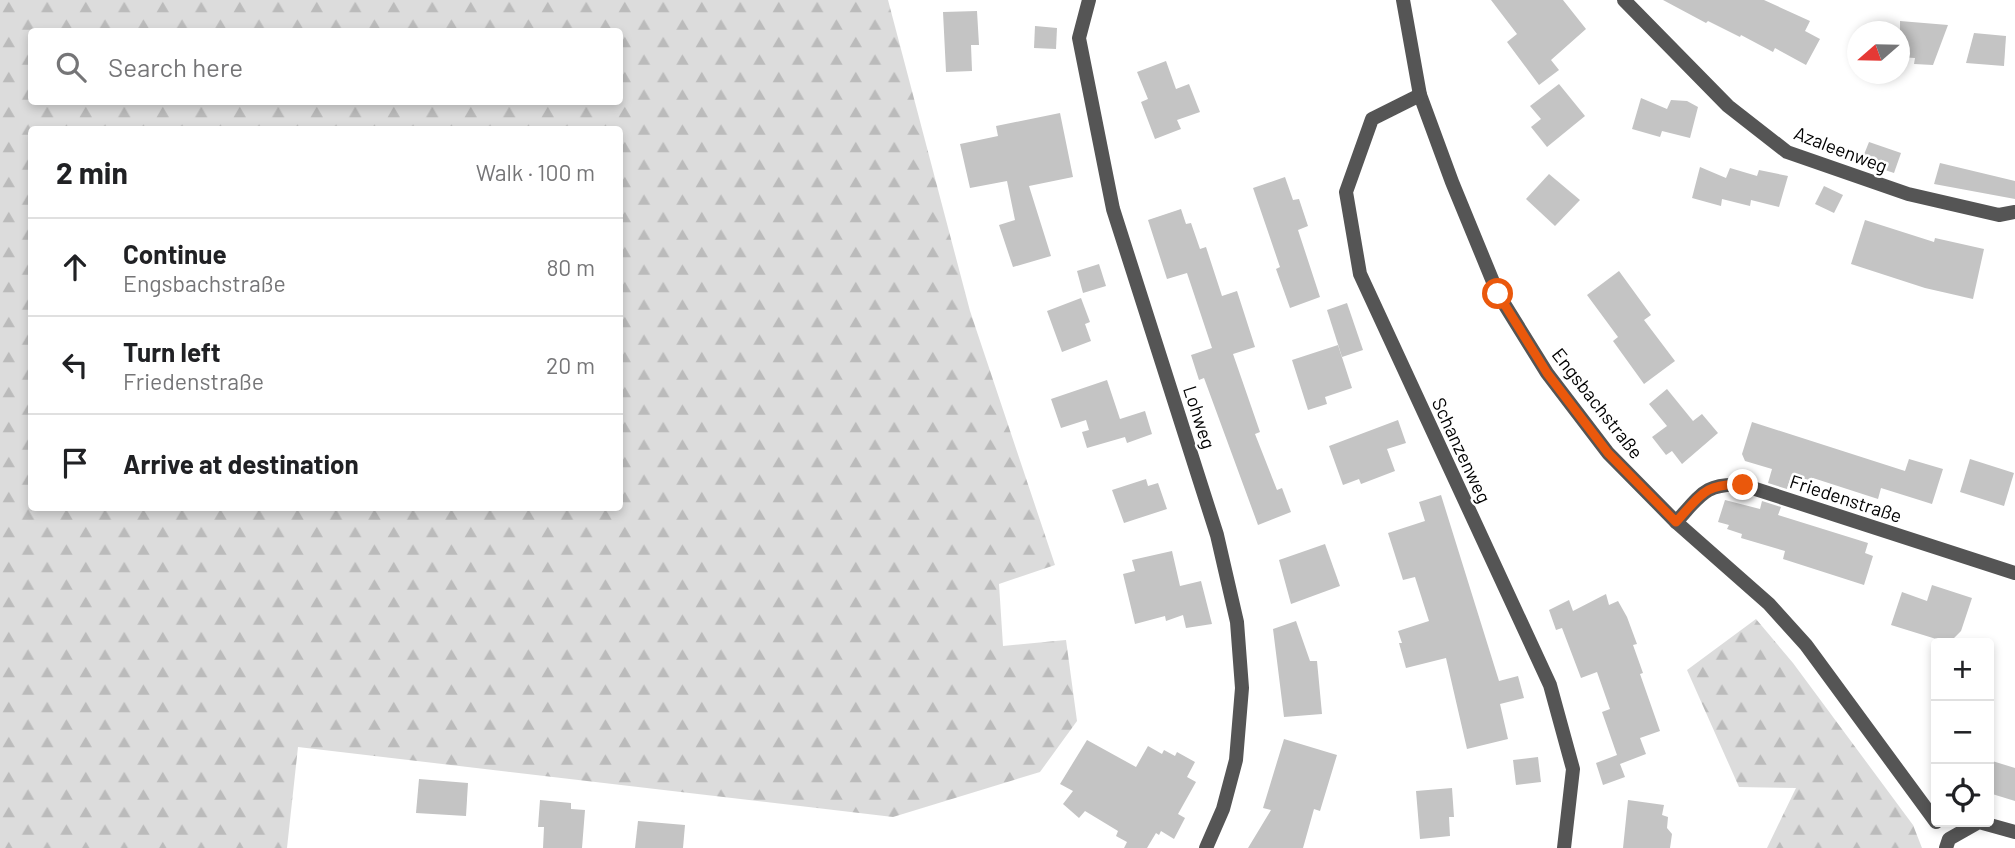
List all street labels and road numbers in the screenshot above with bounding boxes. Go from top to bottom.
street label: Azaleenweg [1791,121,1891,177]
street label: Engsbachstraße [1548,343,1648,463]
street label: Lohweg [1179,383,1221,451]
street label: Schanzenweg [1428,394,1496,506]
street label: Friedenstraße [1787,469,1905,527]

